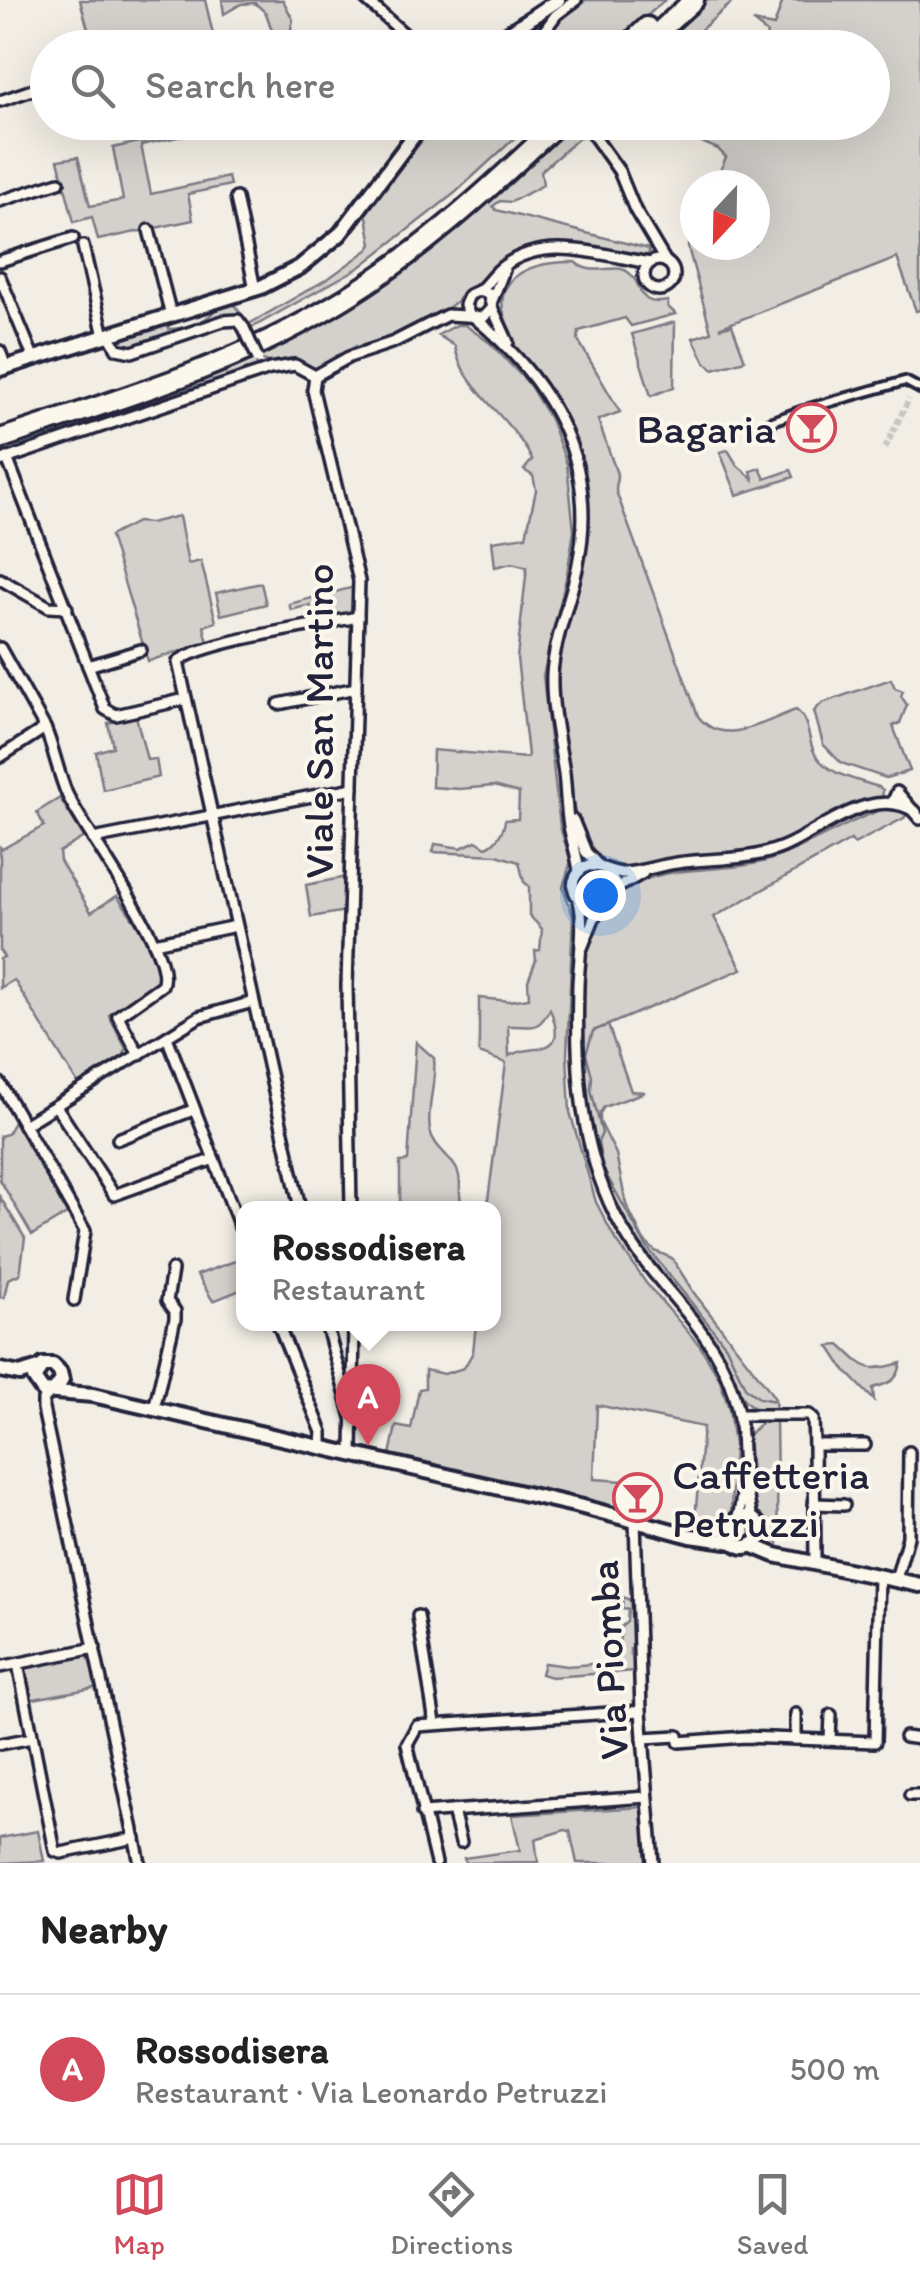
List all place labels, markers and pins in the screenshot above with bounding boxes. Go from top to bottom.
bar icon: Bagaria [785,402,837,454]
place label: Bagaria [636,403,776,454]
pin: A [336,1364,400,1446]
place label: Caffetteria Petruzzi [672,1449,870,1548]
bar icon: Caffetteria Petruzzi [611,1472,663,1524]

